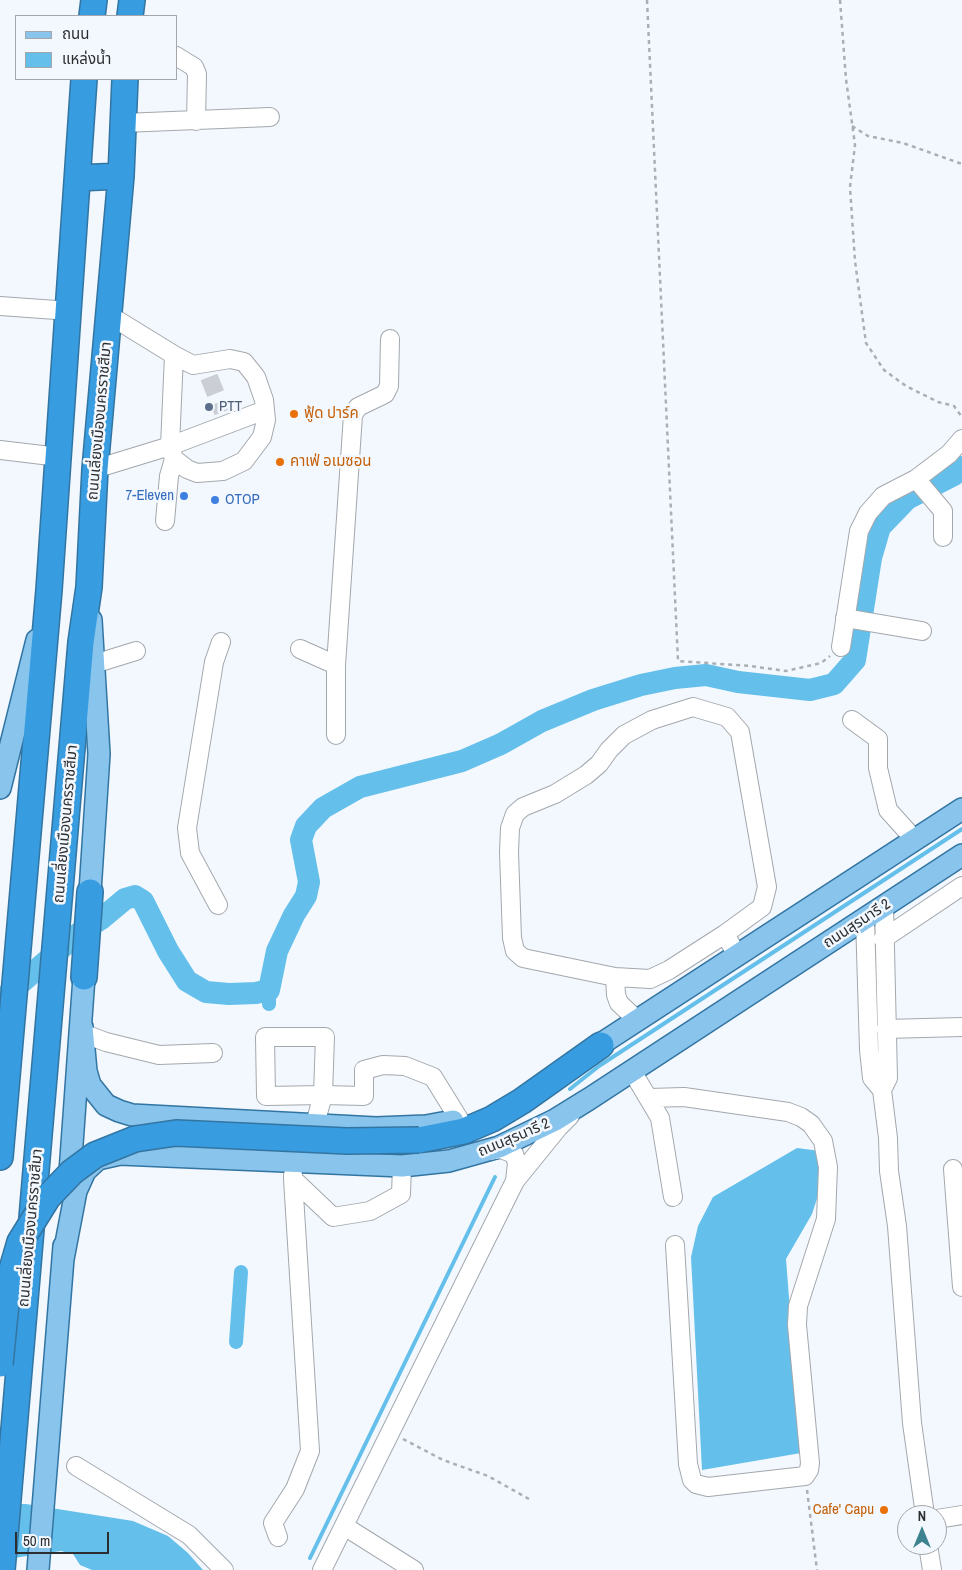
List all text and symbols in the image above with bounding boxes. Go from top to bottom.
legend [15,15,178,80]
text: ถนน [62,23,89,44]
text: แหล่งน้ำ [62,48,111,69]
street label: ถนนเลี่ยงเมืองนครราชสีมา [84,341,116,501]
place label: PTT [219,398,242,416]
marker: PTT [203,401,215,413]
place label: ฟู้ด ปาร์ค [304,405,359,423]
marker: ฟู้ด ปาร์ค [288,408,300,420]
place label: คาเฟ่ อเมซอน [290,453,371,471]
marker: คาเฟ่ อเมซอน [274,456,286,468]
place label: 7-Eleven [125,487,174,505]
marker: 7-Eleven [178,490,190,502]
place label: OTOP [225,491,260,509]
marker: OTOP [209,494,221,506]
street label: ถนนเลี่ยงเมืองนครราชสีมา [50,744,82,904]
street label: ถนนสุรนารี 2 [820,896,894,952]
street label: ถนนสุรนารี 2 [475,1115,553,1161]
street label: ถนนเลี่ยงเมืองนครราชสีมา [15,1148,47,1308]
place label: Cafe' Capu [813,1501,874,1519]
marker: Cafe' Capu [878,1504,890,1516]
north arrow [897,1505,947,1555]
text: N [918,1507,926,1525]
scale bar [18,1522,111,1554]
text: 50 m [23,1530,50,1551]

